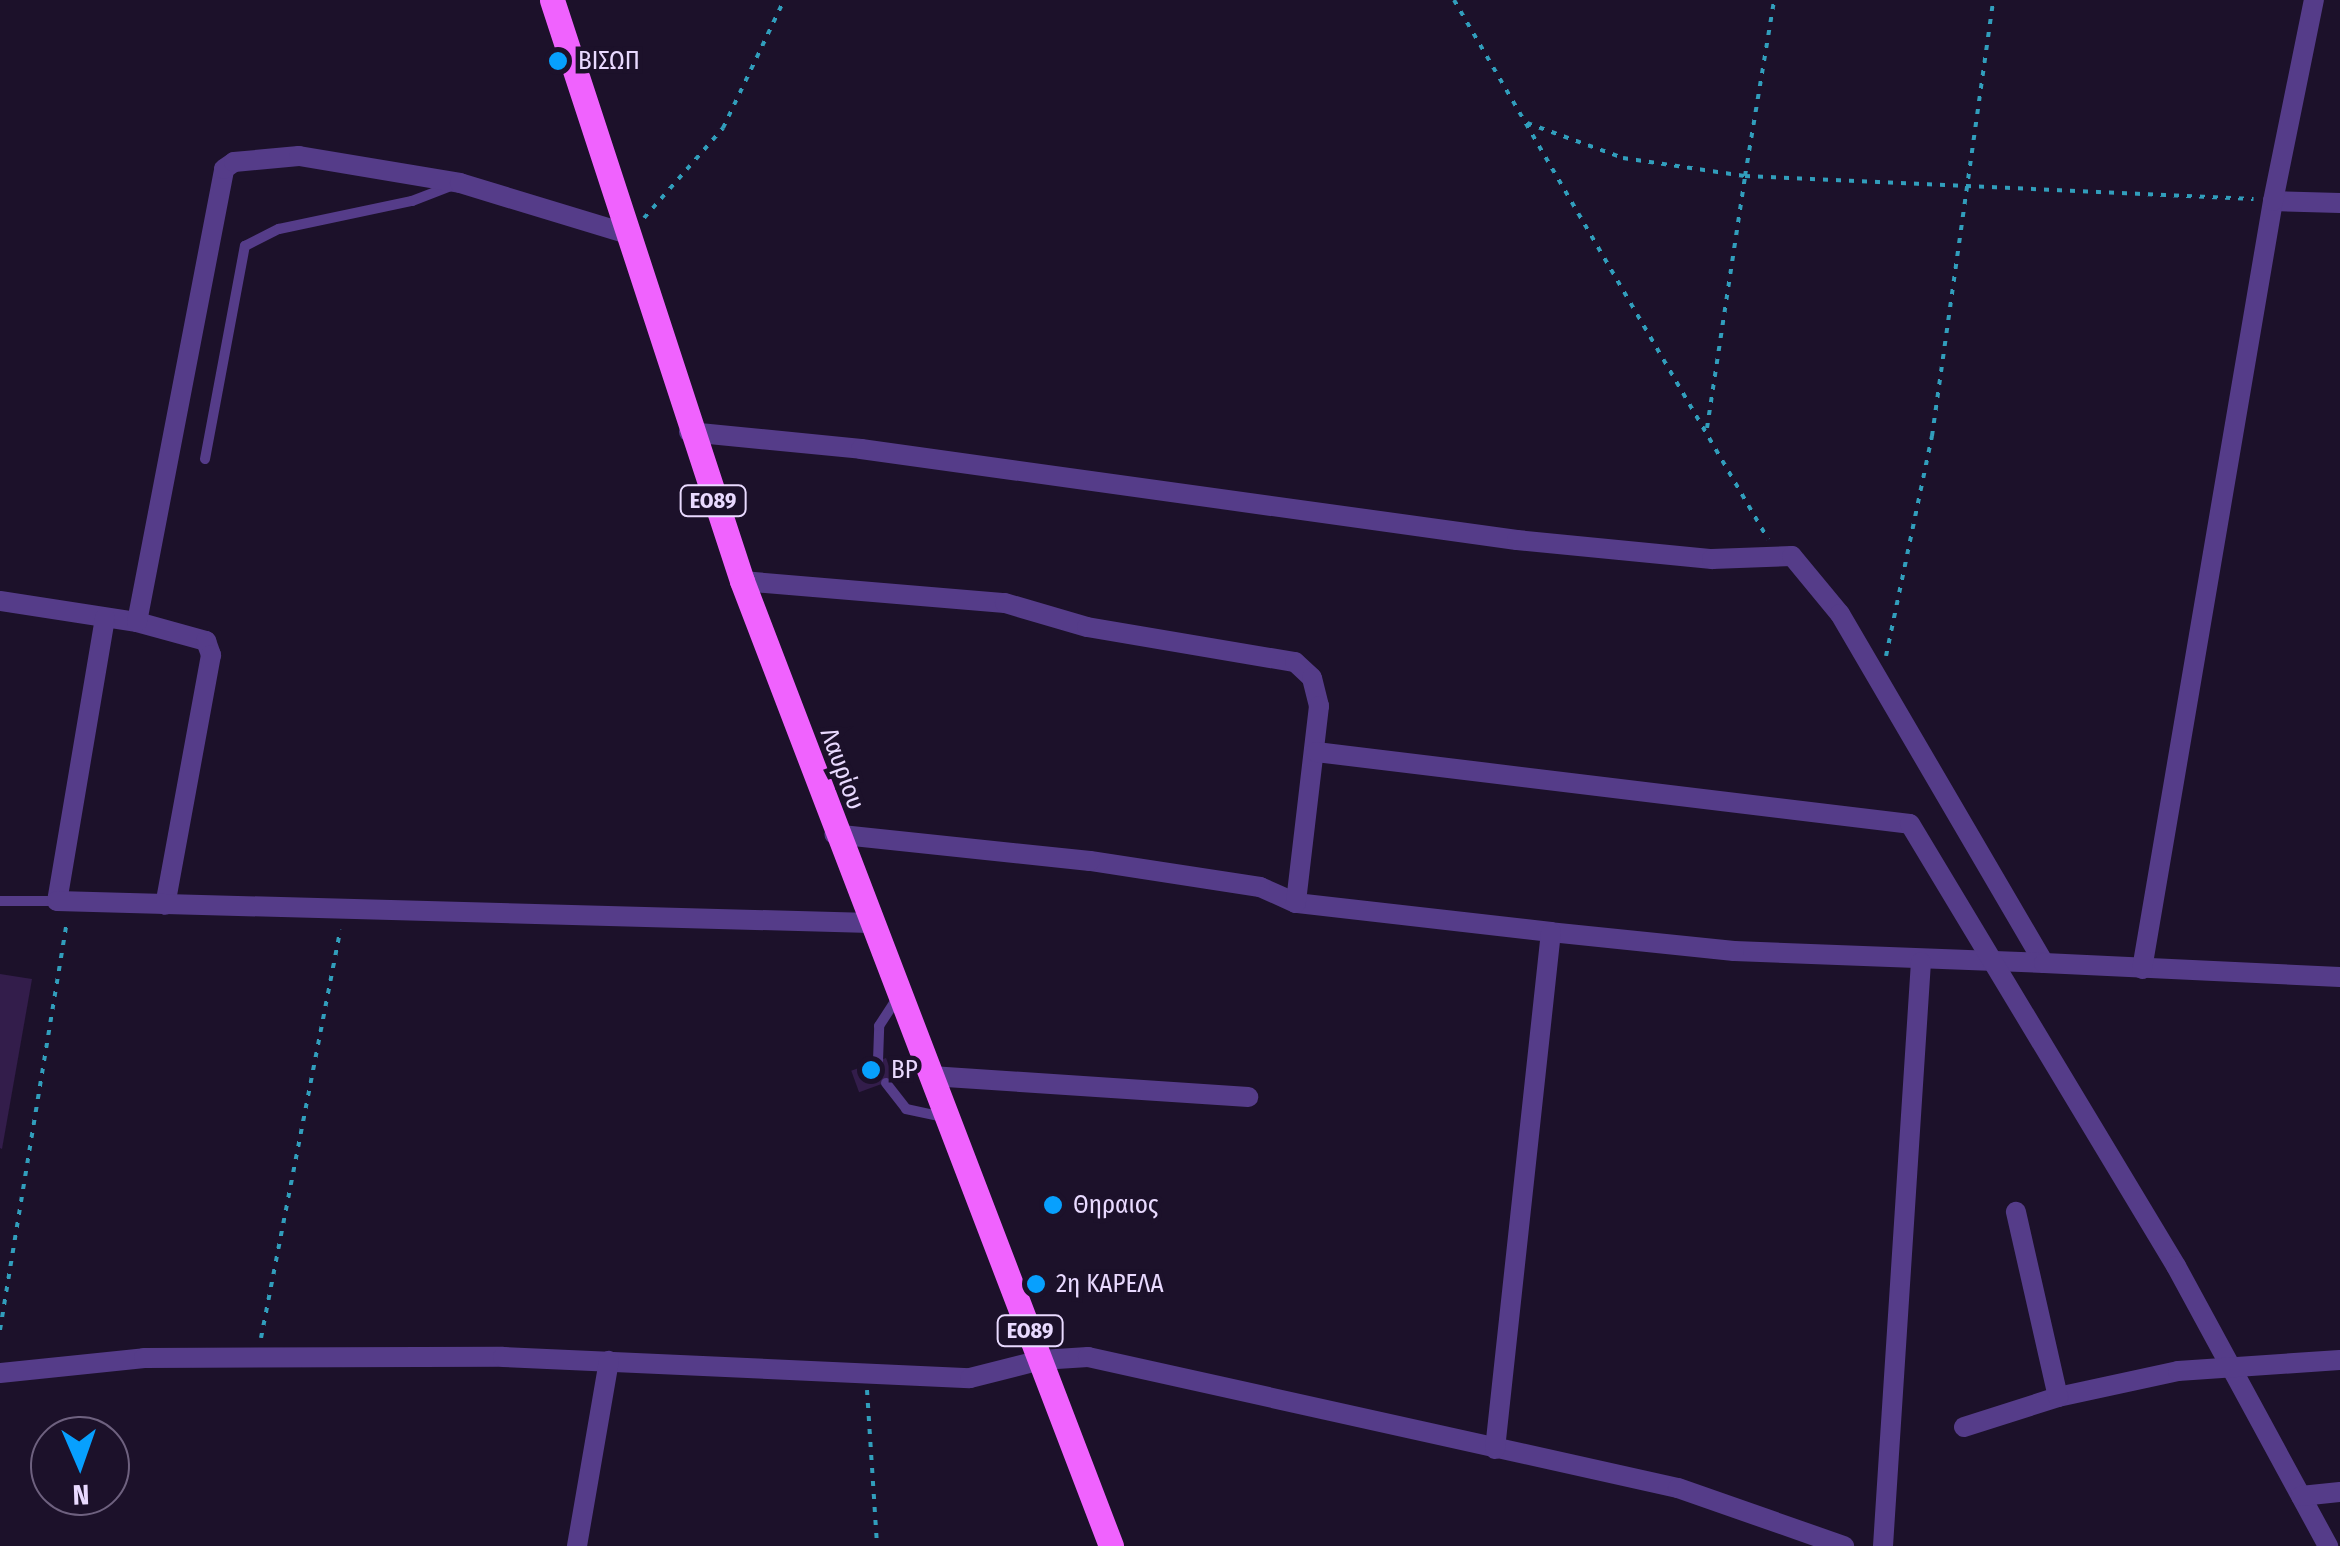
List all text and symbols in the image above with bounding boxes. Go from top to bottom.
place label: ΒΙΣΩΠ [578,46,640,76]
marker: ΒΙΣΩΠ [547,50,569,72]
road number: ΕΟ89 [678,484,748,518]
street label: Λαυρίου [813,724,871,814]
place label: BP [891,1055,918,1085]
marker: BP [860,1059,882,1081]
place label: Θηραιος [1073,1190,1158,1220]
marker: Θηραιος [1042,1194,1064,1216]
place label: 2η ΚΑΡΕΛΑ [1056,1269,1164,1299]
marker: 2η ΚΑΡΕΛΑ [1025,1273,1047,1295]
road number: ΕΟ89 [995,1314,1065,1348]
north arrow [30,1416,130,1516]
text: N [72,1478,90,1511]

